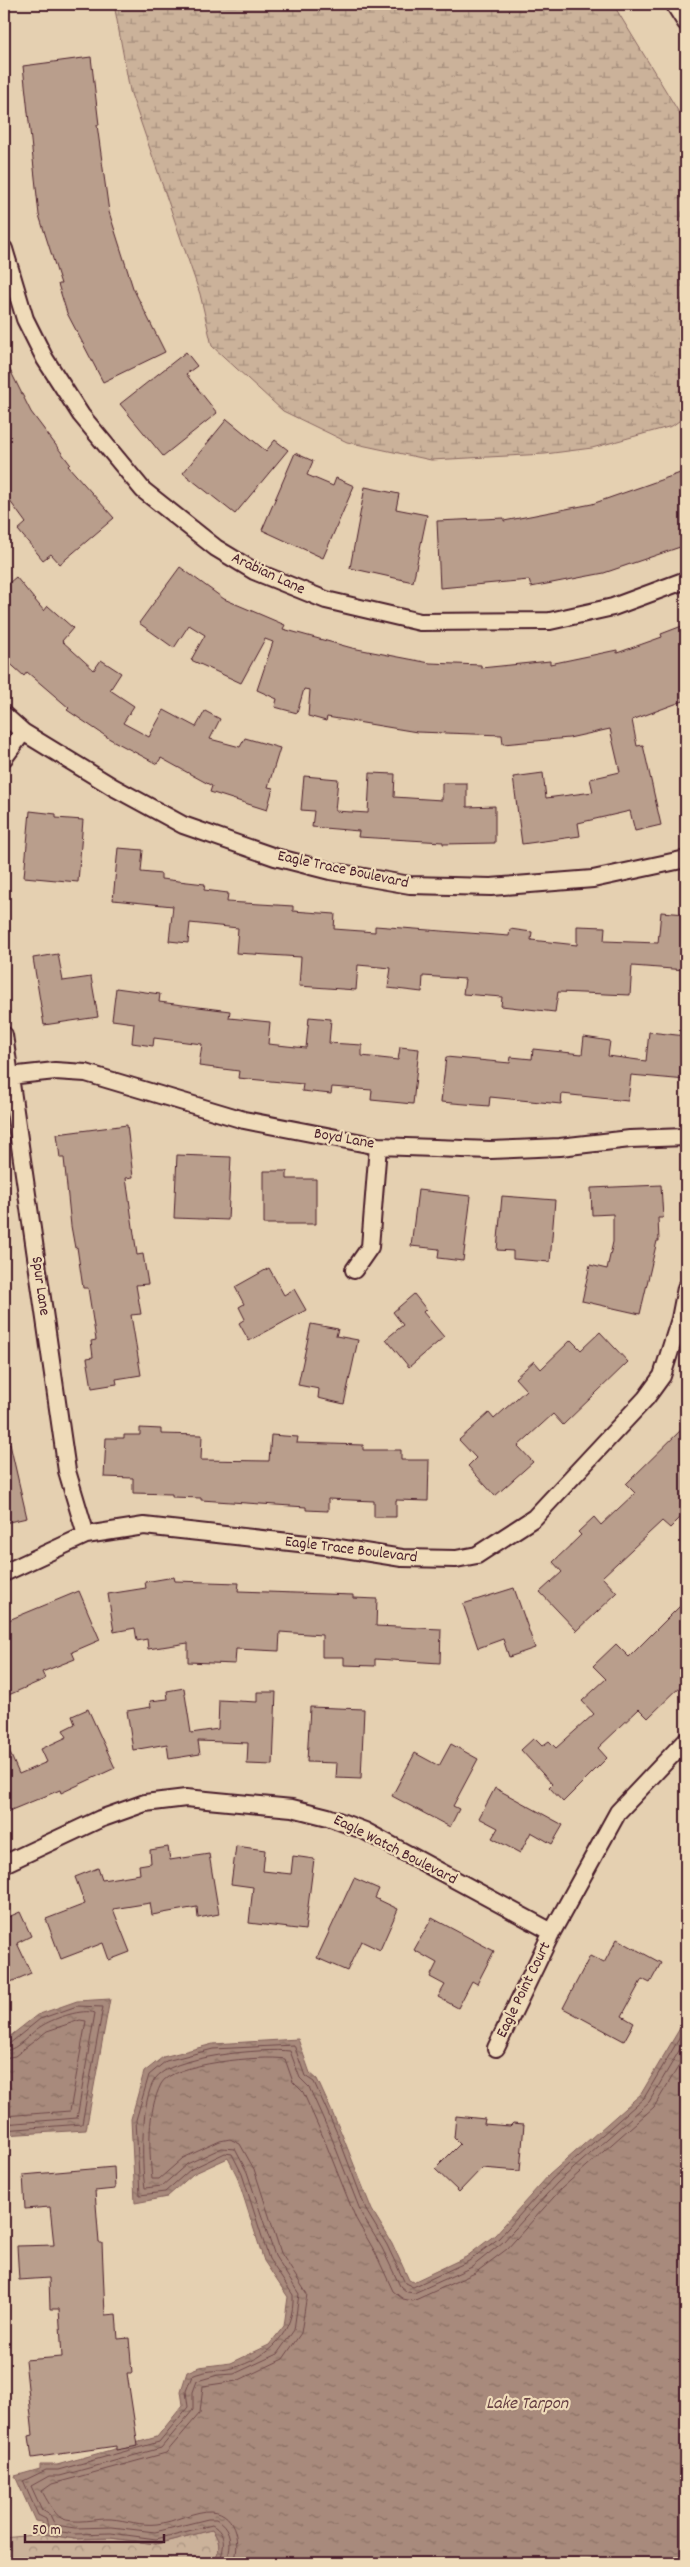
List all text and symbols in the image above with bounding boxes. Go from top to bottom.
street label: Arabian Lane [227,547,309,601]
street label: Eagle Trace Boulevard [275,845,411,895]
street label: Boyd Lane [312,1122,376,1156]
street label: Spur Lane [24,1255,56,1317]
street label: Eagle Trace Boulevard [283,1530,419,1570]
street label: Eagle Watch Boulevard [329,1809,461,1891]
street label: Eagle Point Court [491,1938,557,2042]
water label: Lake Tarpon [486,2392,569,2417]
scale bar [25,2512,164,2544]
text: 50 m [32,2520,61,2542]

